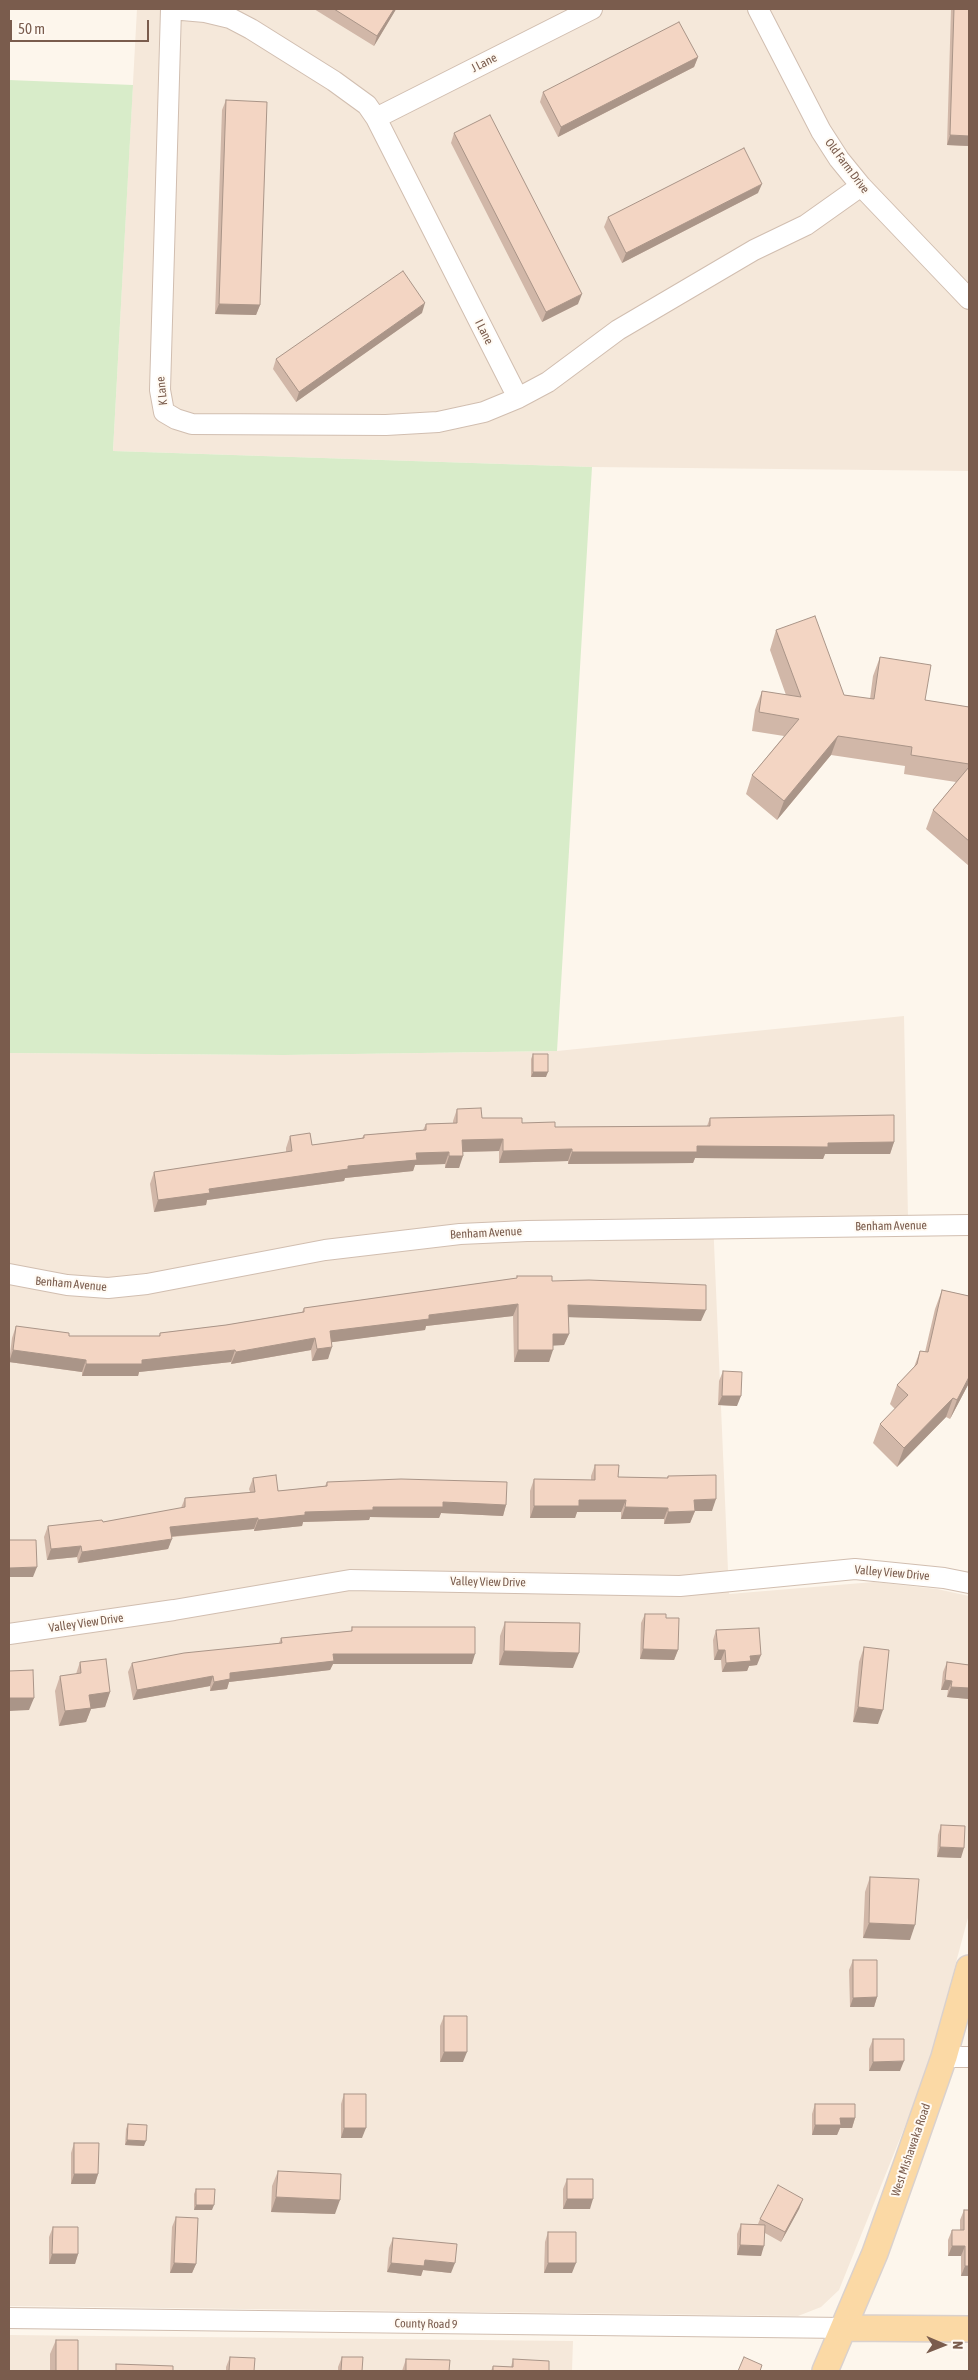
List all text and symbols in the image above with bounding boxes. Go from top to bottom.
scale bar [12,10,151,42]
text: 50 m [18,20,45,37]
street label: J Lane [469,50,499,76]
street label: Old Farm Drive [822,136,872,196]
street label: I Lane [472,317,496,347]
street label: K Lane [153,376,171,406]
street label: Benham Avenue [855,1218,927,1234]
street label: Benham Avenue [450,1224,522,1242]
street label: Benham Avenue [35,1274,107,1294]
street label: Valley View Drive [854,1563,930,1583]
street label: Valley View Drive [450,1574,526,1590]
street label: Valley View Drive [48,1611,124,1635]
street label: West Mishawaka Road [888,2102,934,2198]
street label: County Road 9 [394,2316,458,2332]
north arrow [918,2320,968,2370]
text: N [950,2341,966,2350]

